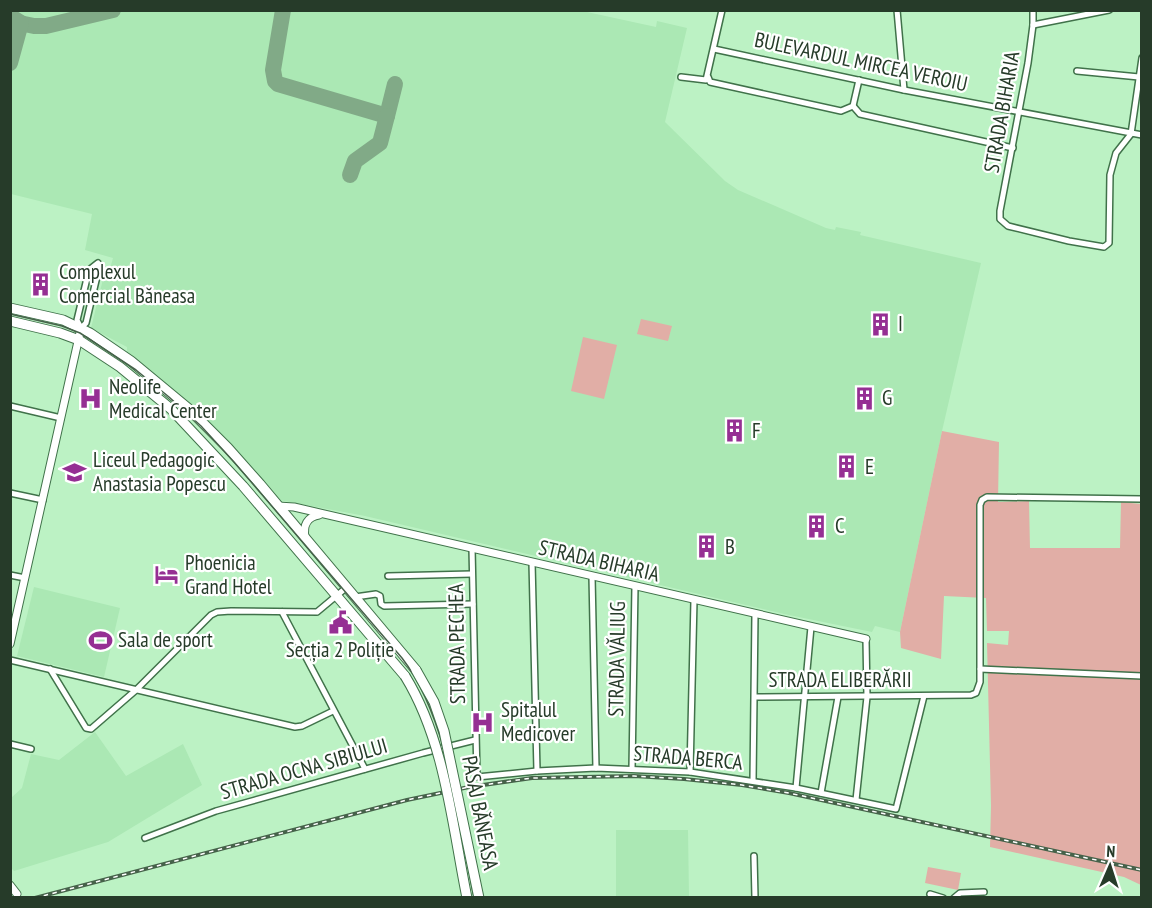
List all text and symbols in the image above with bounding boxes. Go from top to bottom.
street label: BULEVARDUL MIRCEA VEROIU [752,26,970,97]
street label: STRADA BIHARIA [978,49,1025,175]
place label: Complexul Comercial Băneasa [59,258,195,309]
building icon: Complexul Comercial Băneasa [28,271,54,297]
place label: I [898,310,903,337]
building icon: I [867,311,893,337]
place label: Neolife Medical Center [109,373,217,424]
place label: G [882,384,892,411]
building icon: G [851,385,877,411]
hospital icon: Neolife Medical Center [78,386,104,412]
place label: F [752,417,761,444]
building icon: F [721,418,747,444]
place label: Liceul Pedagogic Anastasia Popescu [93,446,226,497]
place label: E [865,453,874,480]
building icon: E [834,454,860,480]
school or university icon: Liceul Pedagogic Anastasia Popescu [62,459,88,485]
place label: C [835,512,845,539]
building icon: C [804,513,830,539]
place label: B [725,533,735,560]
street label: STRADA BIHARIA [536,534,662,588]
building icon: B [694,534,720,560]
place label: Phoenicia Grand Hotel [185,549,272,600]
hotel icon: Phoenicia Grand Hotel [154,562,180,588]
street label: STRADA PECHEA [442,583,471,704]
street label: STRADA VĂLIUG [602,601,631,717]
public building icon: Secția 2 Poliție [327,609,353,635]
place label: Sala de sport [118,626,213,653]
sports icon: Sala de sport [87,627,113,653]
place label: Secția 2 Poliție [286,636,394,663]
street label: STRADA ELIBERĂRII [768,666,912,693]
place label: Spitalul Medicover [501,696,576,747]
hospital icon: Spitalul Medicover [470,709,496,735]
street label: STRADA OCNA SIBIULUI [217,732,390,805]
street label: STRADA BERCA [632,739,744,776]
street label: PASAJ BĂNEASA [456,754,505,872]
north arrow [1080,836,1140,896]
text: N [1106,841,1116,861]

